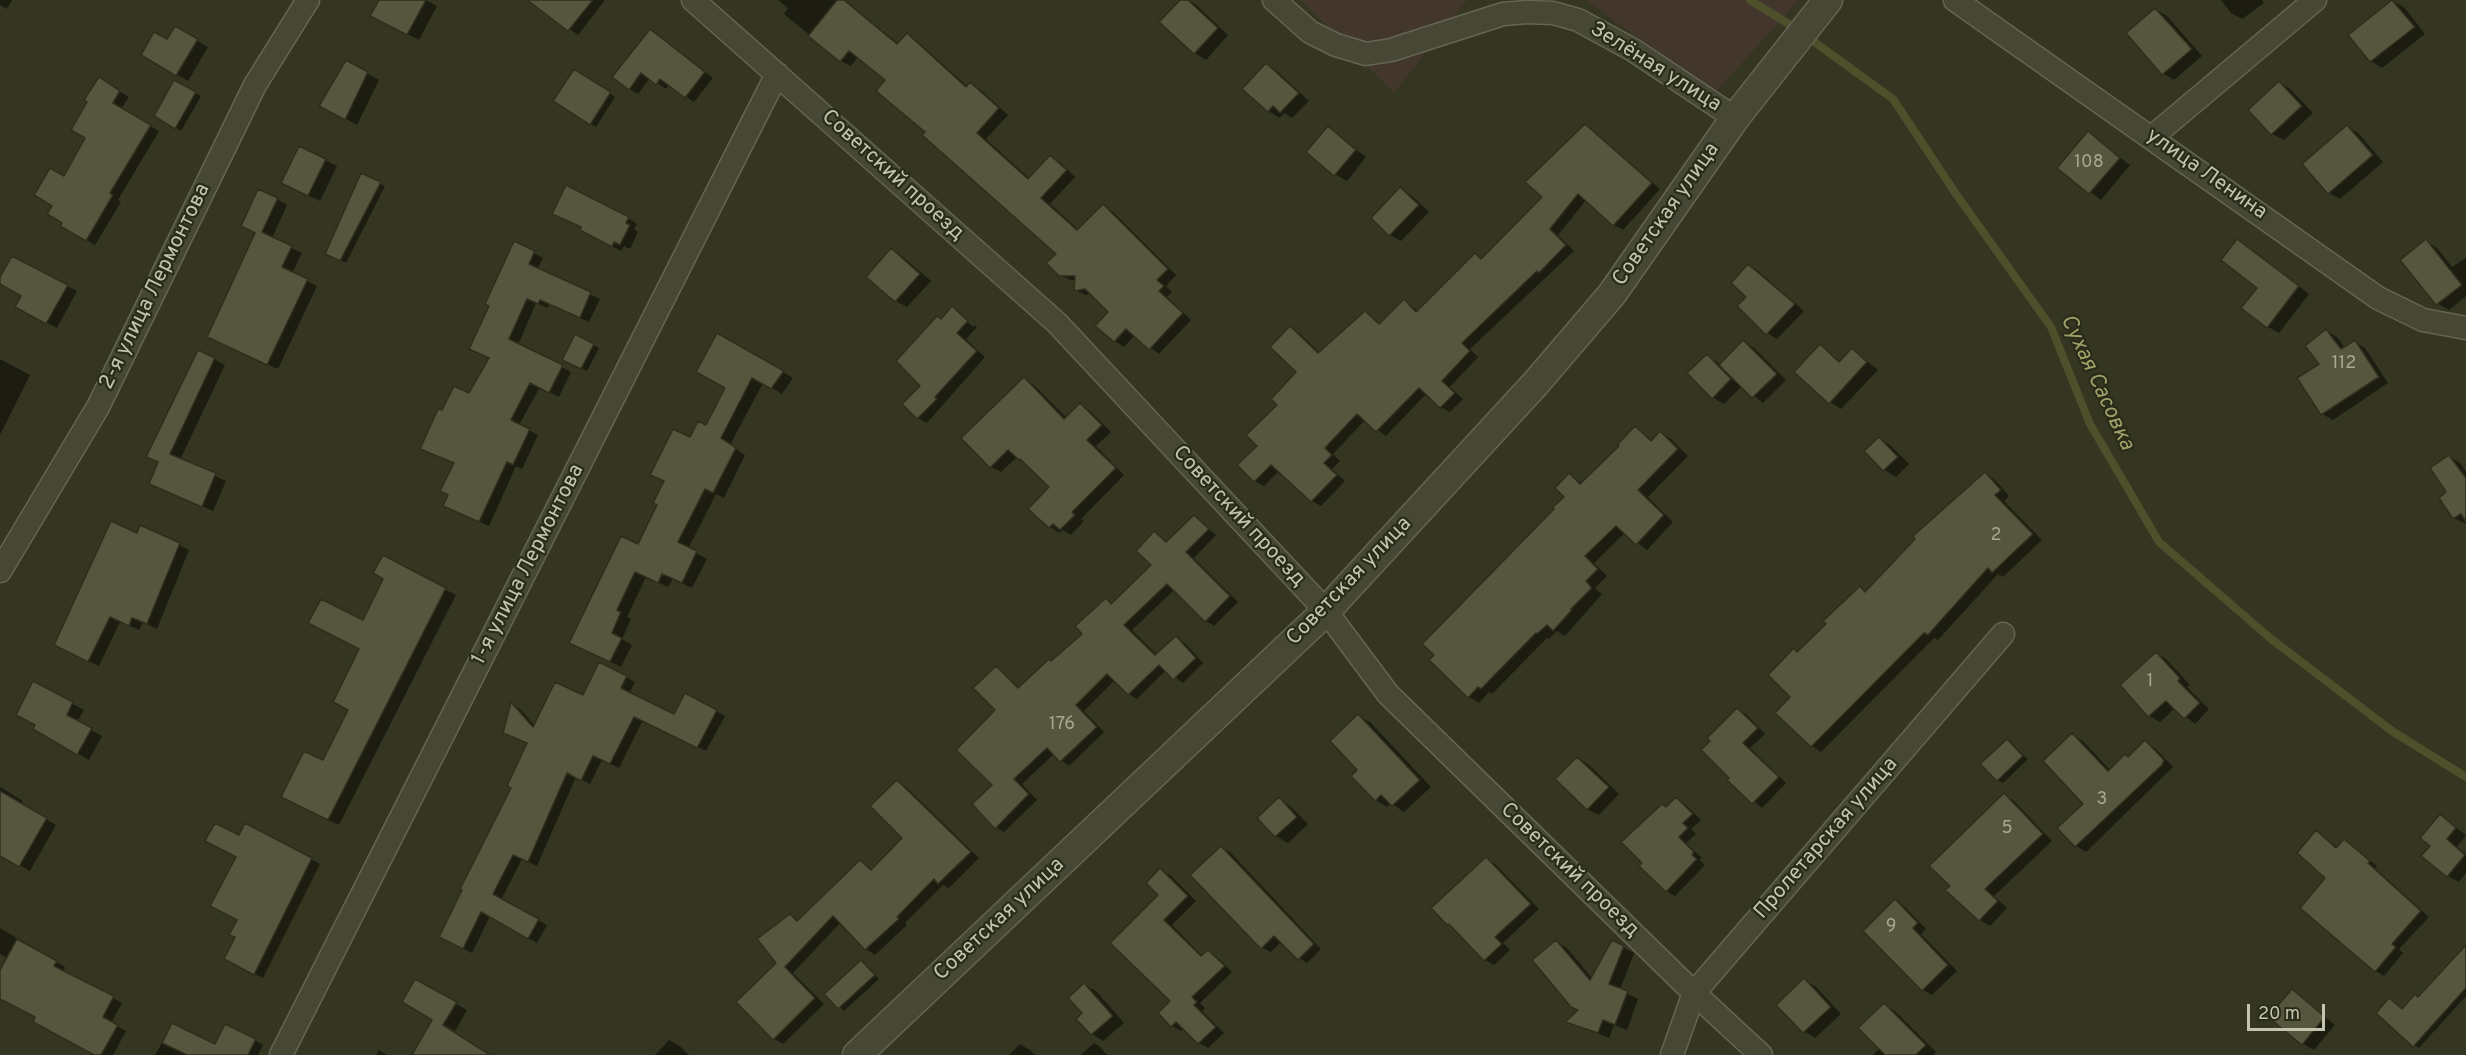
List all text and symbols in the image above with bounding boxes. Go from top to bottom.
street label: Зелёная улица [1585,18,1725,118]
street label: Советский проезд [815,105,969,247]
street label: улица Ленина [2141,124,2271,226]
street label: Советская улица [1608,138,1726,292]
house number: 108 [2074,152,2104,174]
street label: 2-я улица Лермонтова [95,180,217,394]
water label: Сухая Сасовка [2053,311,2139,455]
house number: 112 [2332,353,2356,375]
street label: Советский проезд [1166,441,1310,593]
street label: 1-я улица Лермонтова [467,461,591,669]
street label: Советская улица [1282,512,1418,652]
house number: 2 [1990,525,2002,547]
house number: 1 [2147,671,2153,693]
house number: 176 [1049,714,1075,736]
street label: Пролетарская улица [1750,753,1904,925]
house number: 3 [2097,789,2107,811]
street label: Советский проезд [1494,798,1644,944]
house number: 5 [2001,818,2013,840]
street label: Советская улица [930,853,1070,987]
house number: 9 [1886,916,1896,938]
scale bar [2250,992,2328,1030]
text: 20 m [2258,1003,2300,1026]

